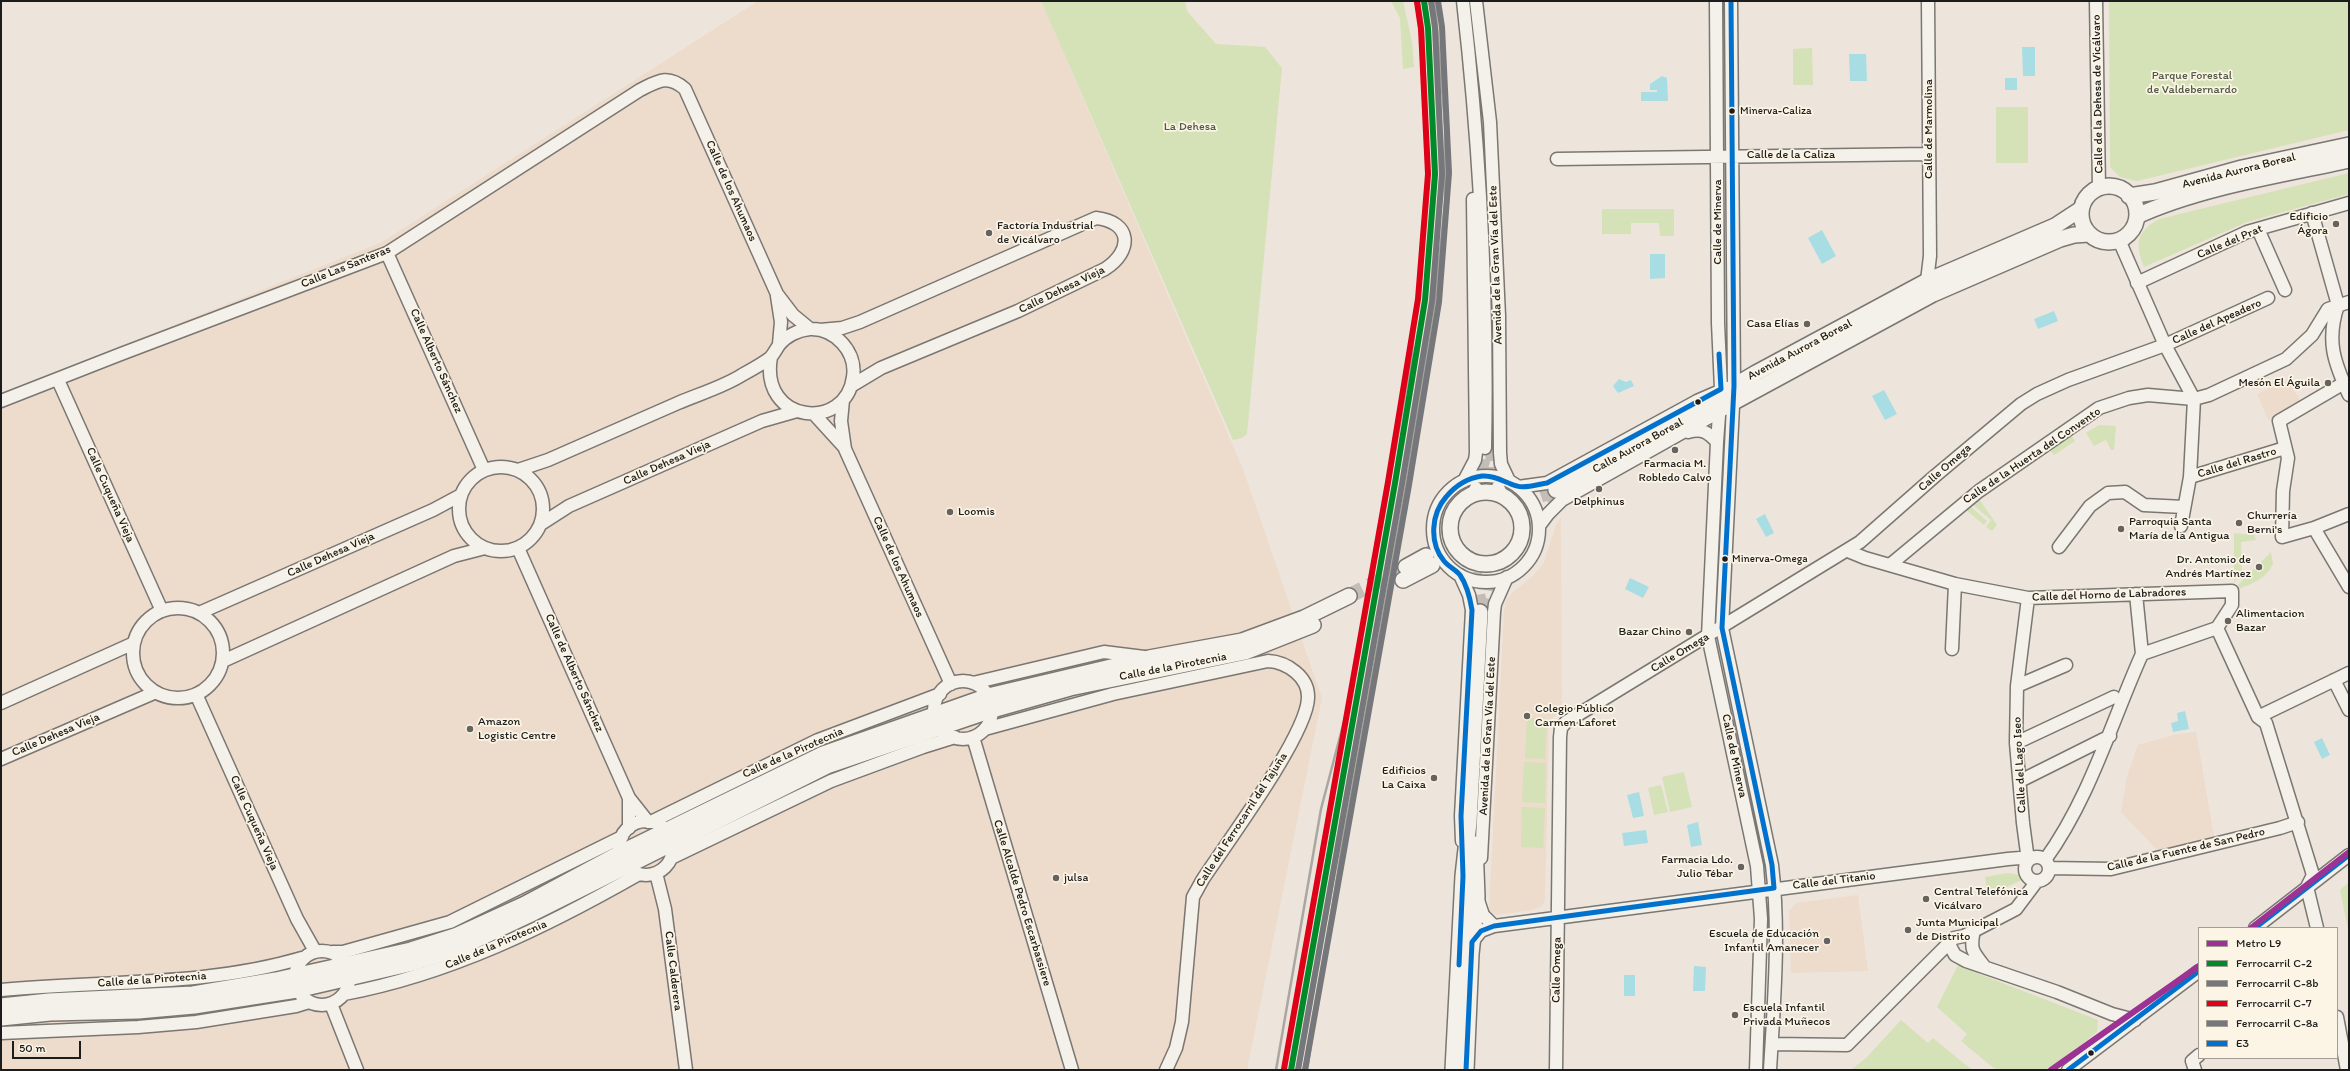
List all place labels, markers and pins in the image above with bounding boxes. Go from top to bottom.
place label: Minerva-Caliza [1740,104,1812,118]
marker: Minerva-Caliza [1727,106,1737,116]
place label: Edificio Ágora [2289,210,2328,238]
place label: Factoría Industrial de Vicálvaro [997,219,1093,247]
marker: Edificio Ágora [2331,219,2341,229]
marker: Factoría Industrial de Vicálvaro [984,228,994,238]
place label: Casa Elías [1746,317,1799,331]
marker: Casa Elías [1802,319,1812,329]
place label: Mesón El Águila [2238,376,2320,390]
marker: Mesón El Águila [2323,378,2333,388]
unlabelled marker [1693,397,1703,407]
marker: Farmacia M. Robledo Calvo [1670,445,1680,455]
place label: Farmacia M. Robledo Calvo [1639,457,1711,485]
marker: Delphinus [1594,484,1604,494]
place label: Delphinus [1573,495,1625,509]
place label: Loomis [958,505,995,519]
marker: Loomis [945,507,955,517]
place label: Churrería Berni's [2247,509,2297,537]
place label: Parroquia Santa María de la Antigua [2129,515,2229,543]
marker: Churrería Berni's [2234,518,2244,528]
marker: Parroquia Santa María de la Antigua [2116,524,2126,534]
place label: Minerva-Omega [1732,552,1808,566]
place label: Dr. Antonio de Andrés Martínez [2166,553,2251,581]
marker: Minerva-Omega [1720,554,1730,564]
marker: Dr. Antonio de Andrés Martínez [2254,562,2264,572]
place label: Alimentacion Bazar [2236,607,2304,635]
marker: Alimentacion Bazar [2223,616,2233,626]
place label: Bazar Chino [1619,625,1681,639]
marker: Bazar Chino [1684,627,1694,637]
place label: Colegio Público Carmen Laforet [1535,702,1616,730]
marker: Colegio Público Carmen Laforet [1522,711,1532,721]
place label: Amazon Logistic Centre [478,715,556,743]
marker: Amazon Logistic Centre [465,724,475,734]
place label: Edificios La Caixa [1382,764,1426,792]
marker: Edificios La Caixa [1429,773,1439,783]
place label: Farmacia Ldo. Julio Tébar [1661,853,1733,881]
marker: Farmacia Ldo. Julio Tébar [1736,862,1746,872]
place label: julsa [1064,871,1088,885]
marker: julsa [1051,873,1061,883]
place label: Central Telefónica Vicálvaro [1934,885,2028,913]
marker: Central Telefónica Vicálvaro [1921,894,1931,904]
place label: Junta Municipal de Distrito [1916,916,1999,944]
marker: Junta Municipal de Distrito [1903,925,1913,935]
place label: Escuela de Educación Infantil Amanecer [1709,927,1819,955]
marker: Escuela de Educación Infantil Amanecer [1822,936,1832,946]
place label: Escuela Infantil Privada Muñecos [1743,1001,1830,1029]
marker: Escuela Infantil Privada Muñecos [1730,1010,1740,1020]
unlabelled marker [2086,1048,2096,1058]

